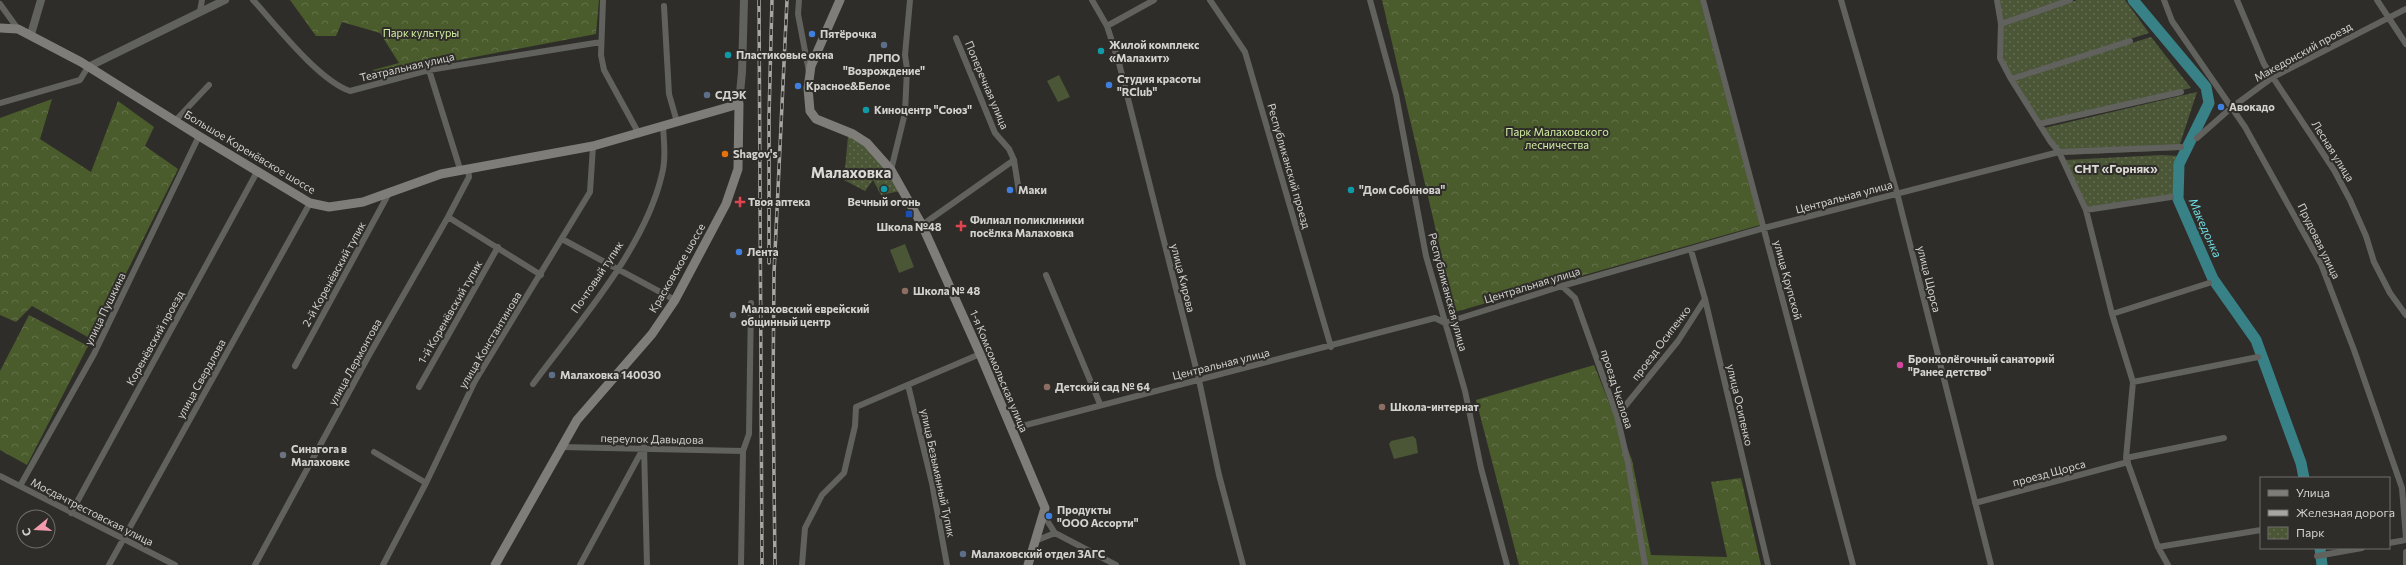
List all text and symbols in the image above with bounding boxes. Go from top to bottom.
street label: Македонский проезд [2252,19,2354,84]
park label: Парк культуры [383,26,459,39]
place label: Пятёрочка [820,27,877,40]
marker: Пятёрочка [807,29,817,39]
place label: Жилой комплекс «Малахит» [1109,38,1199,64]
street label: Поперечная улица [963,39,1012,131]
marker: ЛРПО "Возрождение" [879,40,889,50]
marker: Жилой комплекс «Малахит» [1096,46,1106,56]
place label: Пластиковые окна [736,48,834,61]
street label: Театральная улица [358,49,456,84]
marker: Пластиковые окна [723,50,733,60]
place label: ЛРПО "Возрождение" [843,51,925,77]
place label: Студия красоты "RClub" [1117,72,1201,98]
place label: Красное&Белое [806,79,890,92]
marker: Студия красоты "RClub" [1104,80,1114,90]
marker: Красное&Белое [793,81,803,91]
place label: СДЭК [715,88,747,101]
marker: СДЭК [702,90,712,100]
place label: Авокадо [2229,100,2275,113]
street label: Республиканский проезд [1265,102,1314,231]
marker: Авокадо [2216,102,2226,112]
place label: Киноцентр "Союз" [874,103,972,116]
marker: Киноцентр "Союз" [861,105,871,115]
street label: Большое Коренёвское шоссе [182,107,318,196]
street label: Лесная улица [2310,118,2357,184]
park label: Парк Малаховского лесничества [1505,125,1609,151]
place label: Shagov's [733,147,778,160]
marker: Shagov's [720,149,730,159]
district label: СНТ «Горняк» [2074,161,2158,175]
district label: Малаховка [811,163,891,181]
street label: Центральная улица [1794,177,1894,216]
place label: Маки [1018,183,1047,196]
place label: "Дом Собинова" [1359,183,1446,196]
marker: Вечный огонь [879,184,889,194]
marker: Маки [1005,185,1015,195]
marker: "Дом Собинова" [1346,185,1356,195]
place label: Твоя аптека [748,195,811,208]
place label: Вечный огонь [848,195,921,208]
water label: Македонка [2187,196,2225,260]
marker: Твоя аптека [735,197,745,207]
street label: Прудовая улица [2296,201,2343,281]
marker: Школа №48 [904,209,914,219]
place label: Филиал поликлиники посёлка Малаховка [970,213,1084,239]
street label: 2-й Коренёвский тупик [299,219,368,329]
place label: Школа №48 [876,220,942,233]
marker: Филиал поликлиники посёлка Малаховка [955,220,967,232]
street label: Красковское шоссе [646,221,708,315]
street label: Республиканская улица [1426,231,1471,352]
street label: Почтовый тупик [568,238,625,315]
street label: улица Крупской [1772,239,1805,321]
street label: улица Кирова [1169,242,1198,314]
street label: улица Щорса [1915,244,1944,314]
place label: Лента [747,245,779,258]
marker: Лента [734,247,744,257]
street label: 1-й Коренёвский тупик [415,258,484,366]
street label: Центральная улица [1482,264,1581,305]
street label: улица Пушкина [81,270,128,347]
place label: Школа № 48 [913,284,980,297]
marker: Школа № 48 [900,286,910,296]
street label: Коренёвский проезд [123,288,186,388]
street label: улица Константинова [456,289,524,390]
place label: Малаховский еврейский общинный центр [741,302,870,328]
street label: проезд Осипенко [1628,302,1693,383]
street label: 1-я Комсомольская улица [968,308,1031,434]
marker: Малаховский еврейский общинный центр [728,310,738,320]
street label: улица Лермонтова [325,316,384,407]
street label: улица Свердлова [173,337,228,421]
street label: Центральная улица [1171,345,1271,382]
street label: проезд Чкалова [1599,348,1636,430]
place label: Бронхолёгочный санаторий "Ранее детство" [1908,352,2055,378]
marker: Бронхолёгочный санаторий "Ранее детство" [1895,360,1905,370]
street label: улица Осипенко [1725,363,1756,447]
place label: Малаховка 140030 [560,368,661,381]
marker: Малаховка 140030 [547,370,557,380]
place label: Детский сад № 64 [1055,380,1150,393]
marker: Детский сад № 64 [1042,382,1052,392]
place label: Школа-интернат [1390,400,1480,413]
marker: Школа-интернат [1377,402,1387,412]
street label: улица Безымянный Тупик [918,407,959,539]
street label: переулок Давыдова [600,431,704,446]
place label: Синагога в Малаховке [291,442,350,468]
marker: Синагога в Малаховке [278,450,288,460]
street label: проезд Щорса [2011,457,2087,488]
street label: Мосдачтрестовская улица [29,475,156,548]
legend [2260,477,2390,549]
text: Улица [2296,485,2330,499]
place label: Продукты "ООО Ассорти" [1057,503,1139,529]
text: Железная дорога [2296,505,2395,519]
north arrow [16,509,56,549]
marker: Продукты "ООО Ассорти" [1044,511,1054,521]
text: Парк [2296,525,2325,539]
text: С [19,526,33,538]
place label: Малаховский отдел ЗАГС [971,547,1106,560]
marker: Малаховский отдел ЗАГС [958,549,968,559]

